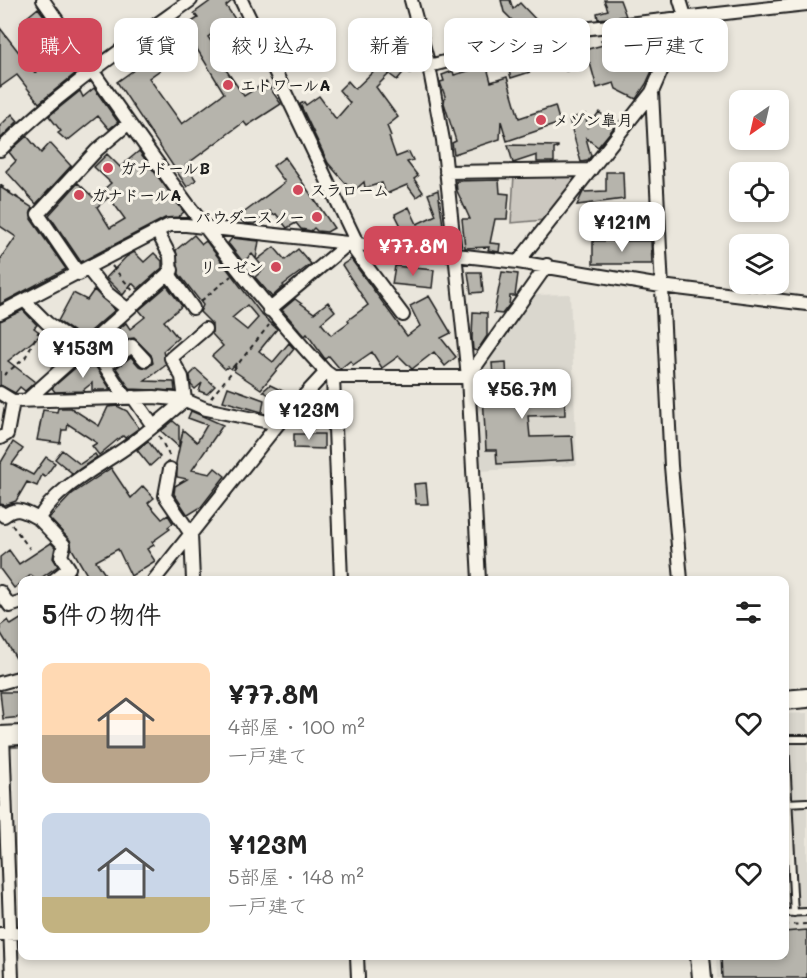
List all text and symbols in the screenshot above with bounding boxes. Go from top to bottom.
chip: 購入 [18,18,102,72]
chip: 賃貸 [114,18,198,72]
chip: 絞り込み [210,18,336,72]
chip: 新着 [348,18,432,72]
chip: マンション [444,18,590,72]
chip: 一戸建て [602,18,728,72]
place label: エトワールA [240,74,331,95]
marker: エトワールA [221,78,235,92]
north arrow [729,90,789,150]
map controls [729,90,789,294]
place label: メゾン皐月 [553,109,633,130]
marker: メゾン皐月 [534,113,548,127]
place label: ガナドールB [120,157,210,178]
marker: ガナドールB [101,161,115,175]
button: locate [729,162,789,222]
place label: スラローム [310,179,389,200]
marker: スラローム [291,183,305,197]
place label: ガナドールA [91,184,182,205]
marker: ガナドールA [72,188,86,202]
pin: ¥121M [580,202,664,253]
place label: パウダースノー [196,206,305,227]
text: ¥121M [593,208,651,234]
marker: パウダースノー [310,210,324,224]
pin: ¥77.8M [364,226,462,277]
text: ¥77.8M [378,232,448,258]
button: layers [729,234,789,294]
place label: リーゼン [200,256,264,277]
marker: リーゼン [269,260,283,274]
pin: ¥153M [41,328,125,379]
text: ¥153M [52,334,114,360]
pin: ¥56.7M [473,369,571,420]
text: ¥56.7M [487,375,557,401]
pin: ¥123M [267,390,351,441]
text: ¥123M [278,396,340,422]
icon: filters [732,596,765,629]
text: 5件の物件 [42,597,161,631]
text: ¥77.8M [228,677,319,711]
icon: home [90,687,162,759]
icon: heart [732,707,765,740]
text: 4部屋 · 100 m² [228,713,365,739]
text: 一戸建て [228,742,308,768]
text: ¥123M [228,827,308,861]
icon: home [90,837,162,909]
icon: heart [732,857,765,890]
text: 5部屋 · 148 m² [228,863,364,889]
text: 一戸建て [228,892,308,918]

